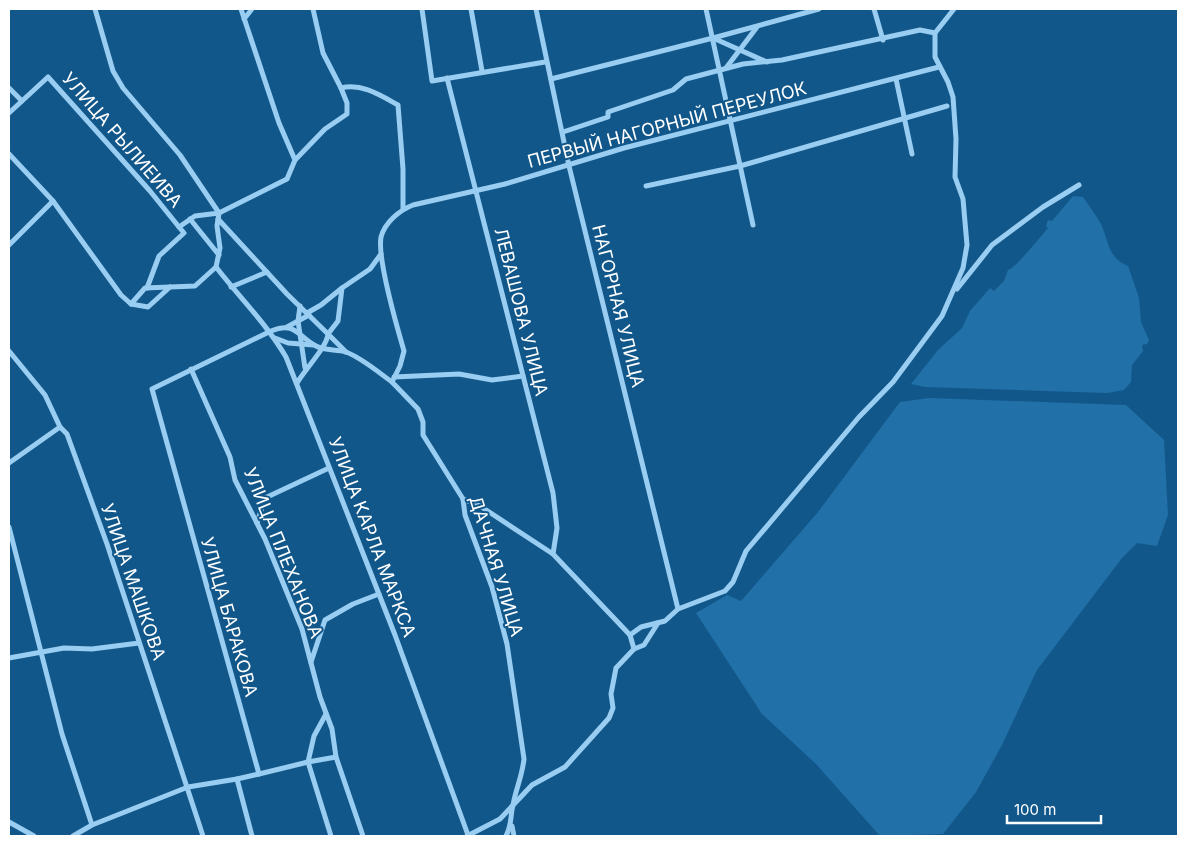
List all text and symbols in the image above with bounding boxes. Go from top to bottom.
street label: УЛИЦА РЫЛИЕИВА [58,68,187,211]
street label: ПЕРВЫЙ НАГОРНЫЙ ПЕРЕУЛОК [525,76,809,172]
street label: НАГОРНАЯ УЛИЦА [588,222,649,389]
street label: ЛЕВАШОВА УЛИЦА [490,226,553,398]
street label: УЛИЦА КАРЛА МАРКСА [325,434,420,640]
street label: УЛИЦА ПЛЕХАНОВА [240,464,327,641]
street label: ДАЧНАЯ УЛИЦА [465,493,528,639]
street label: УЛИЦА МАШКОВА [97,501,170,663]
street label: УЛИЦА БАРАКОВА [197,535,262,699]
scale bar [1007,792,1101,824]
text: 100 m [1014,800,1056,819]

